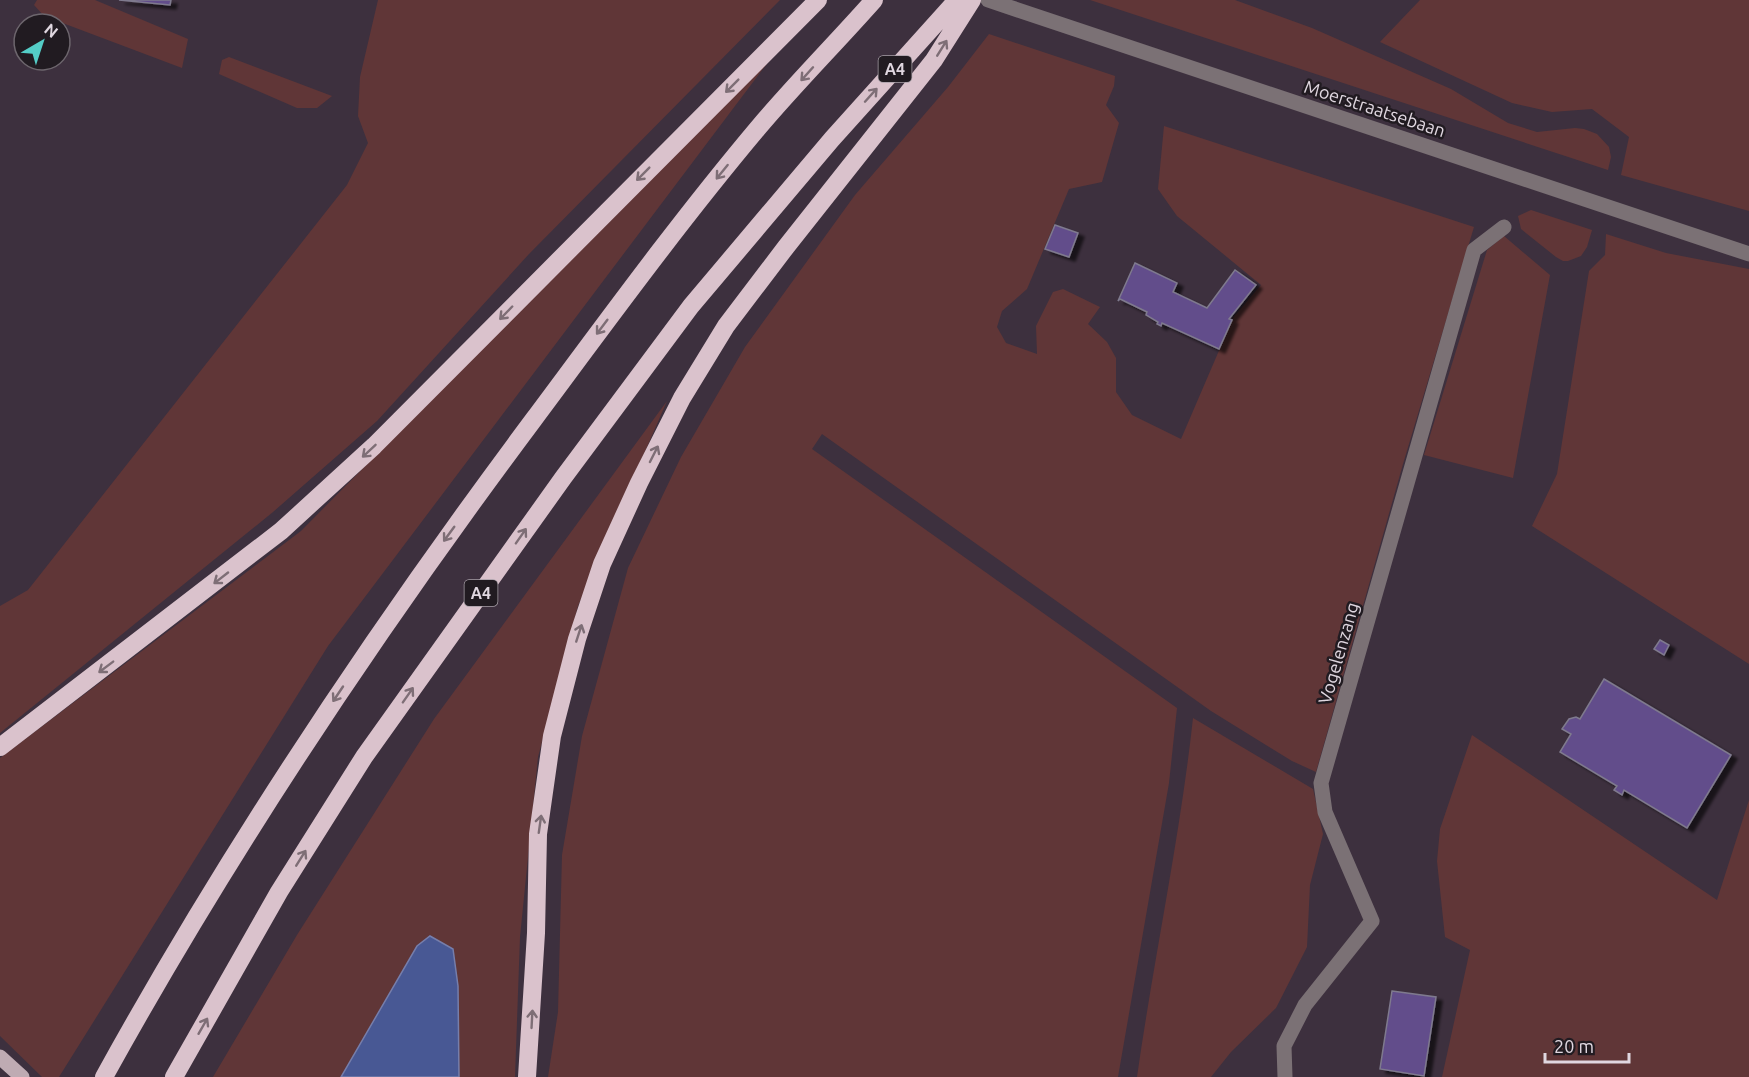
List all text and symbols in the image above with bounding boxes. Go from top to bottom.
north arrow [12,12,72,72]
text: N [41,20,62,41]
one-way arrow [935,39,948,56]
road number: A4 [878,56,912,82]
one-way arrow [800,67,814,82]
street label: Moerstraatsebaan [1302,76,1448,140]
one-way arrow [724,78,739,93]
one-way arrow [864,88,878,103]
one-way arrow [715,164,728,180]
one-way arrow [636,166,651,181]
one-way arrow [499,305,514,320]
one-way arrow [596,318,609,334]
one-way arrow [362,444,377,458]
one-way arrow [649,445,660,463]
one-way arrow [443,526,456,542]
one-way arrow [515,529,527,545]
one-way arrow [213,571,229,584]
road number: A4 [464,580,498,606]
street label: Vogelenzang [1314,600,1362,706]
one-way arrow [574,624,585,643]
one-way arrow [98,660,114,673]
one-way arrow [332,686,344,702]
one-way arrow [402,687,414,703]
one-way arrow [534,815,545,834]
one-way arrow [294,849,307,866]
one-way arrow [526,1009,537,1029]
one-way arrow [197,1018,209,1035]
scale bar [1545,1026,1629,1064]
text: 20 m [1554,1036,1594,1056]

